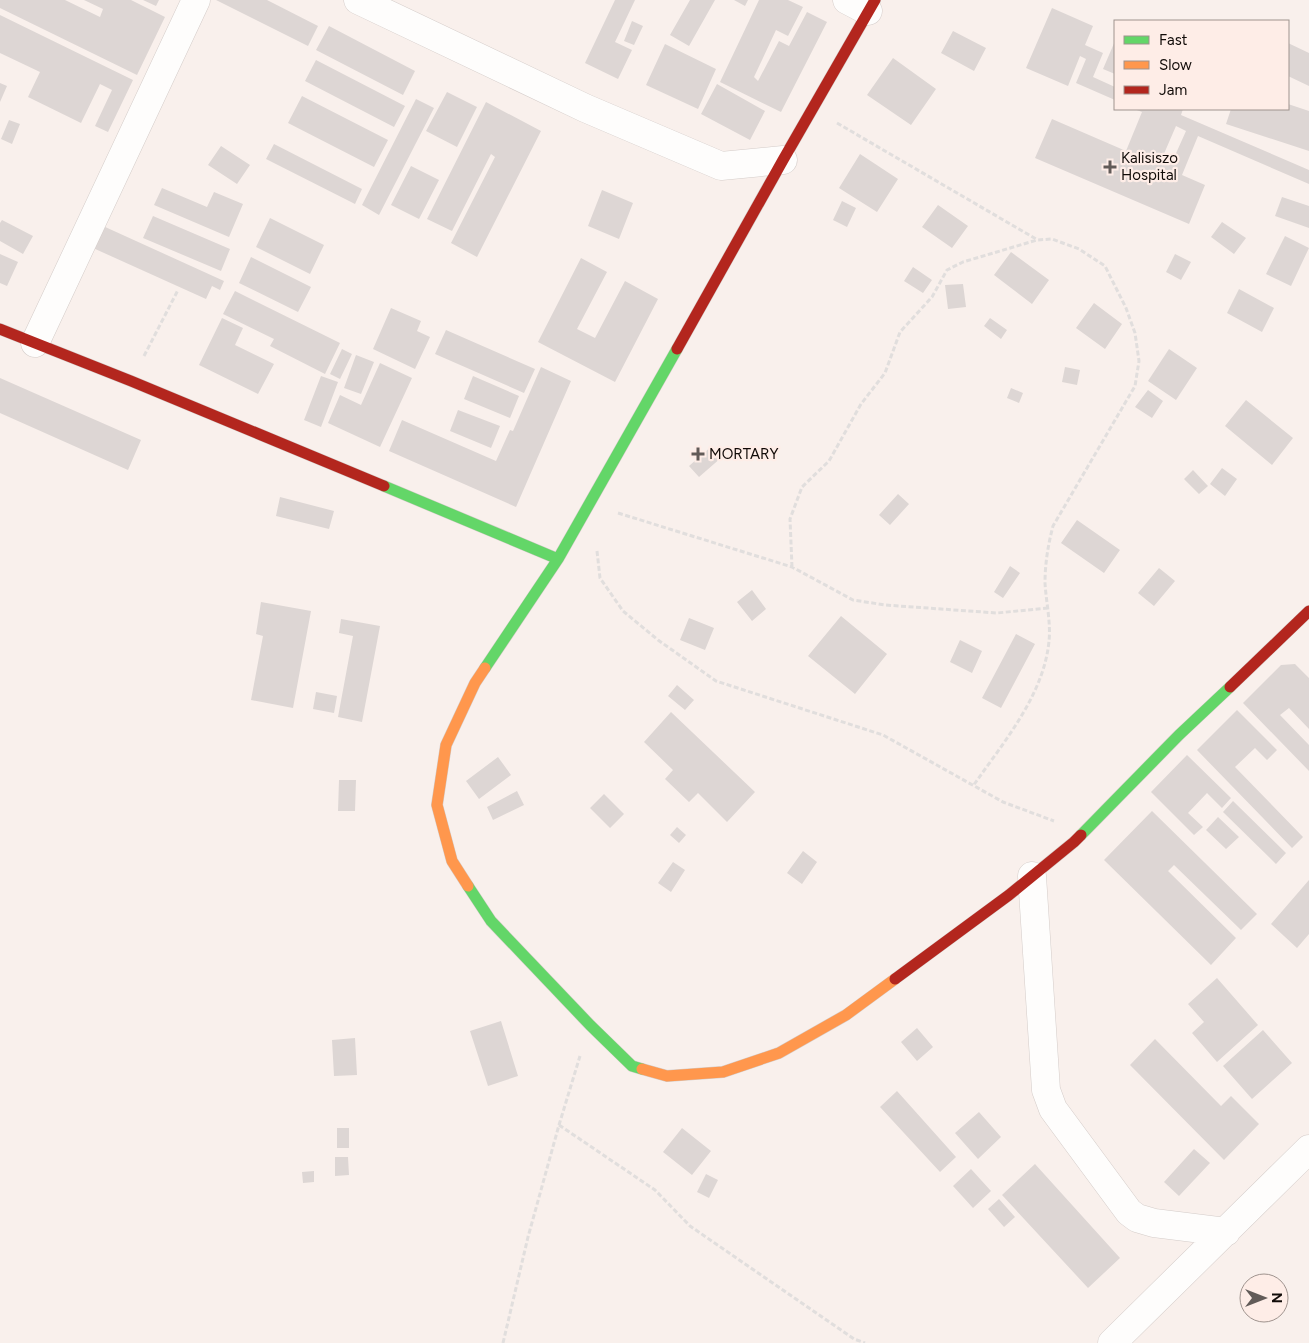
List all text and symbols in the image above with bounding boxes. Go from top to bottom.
legend [1114,20,1289,110]
text: Fast [1159,31,1188,49]
text: Slow [1159,56,1192,74]
text: Jam [1159,81,1187,99]
place label: Kalisiszo Hospital [1121,149,1178,184]
marker: Kalisiszo Hospital [1103,160,1117,174]
place label: MORTARY [709,445,779,463]
marker: MORTARY [691,447,705,461]
north arrow [1239,1273,1289,1323]
text: N [1268,1293,1285,1303]

